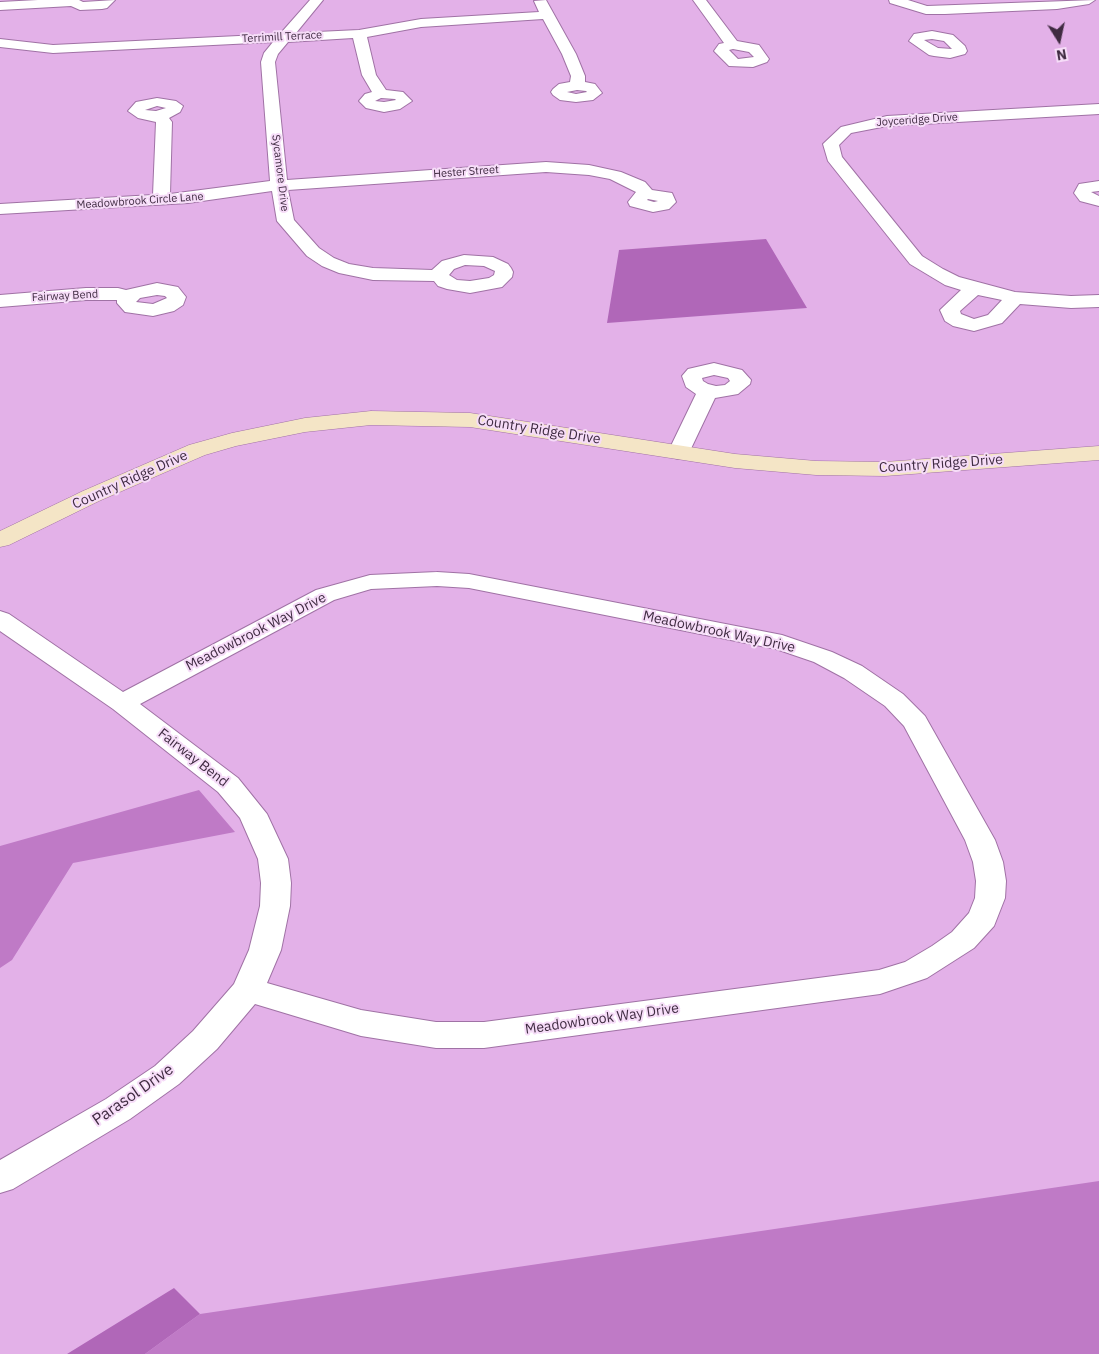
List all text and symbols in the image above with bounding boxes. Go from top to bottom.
north arrow [1034,15,1084,65]
street label: Terrimill Terrace [242,28,322,46]
text: N [1055,45,1068,65]
street label: Joyceridge Drive [876,111,958,129]
street label: Sycamore Drive [269,134,291,212]
street label: Hester Street [433,163,499,181]
street label: Meadowbrook Circle Lane [76,190,204,212]
street label: Fairway Bend [31,288,99,304]
street label: Country Ridge Drive [476,412,602,448]
street label: Country Ridge Drive [70,447,190,513]
street label: Country Ridge Drive [878,451,1004,477]
street label: Meadowbrook Way Drive [183,589,329,675]
street label: Meadowbrook Way Drive [641,608,797,656]
street label: Fairway Bend [154,725,232,791]
street label: Meadowbrook Way Drive [524,1000,680,1038]
street label: Parasol Drive [89,1060,177,1130]

